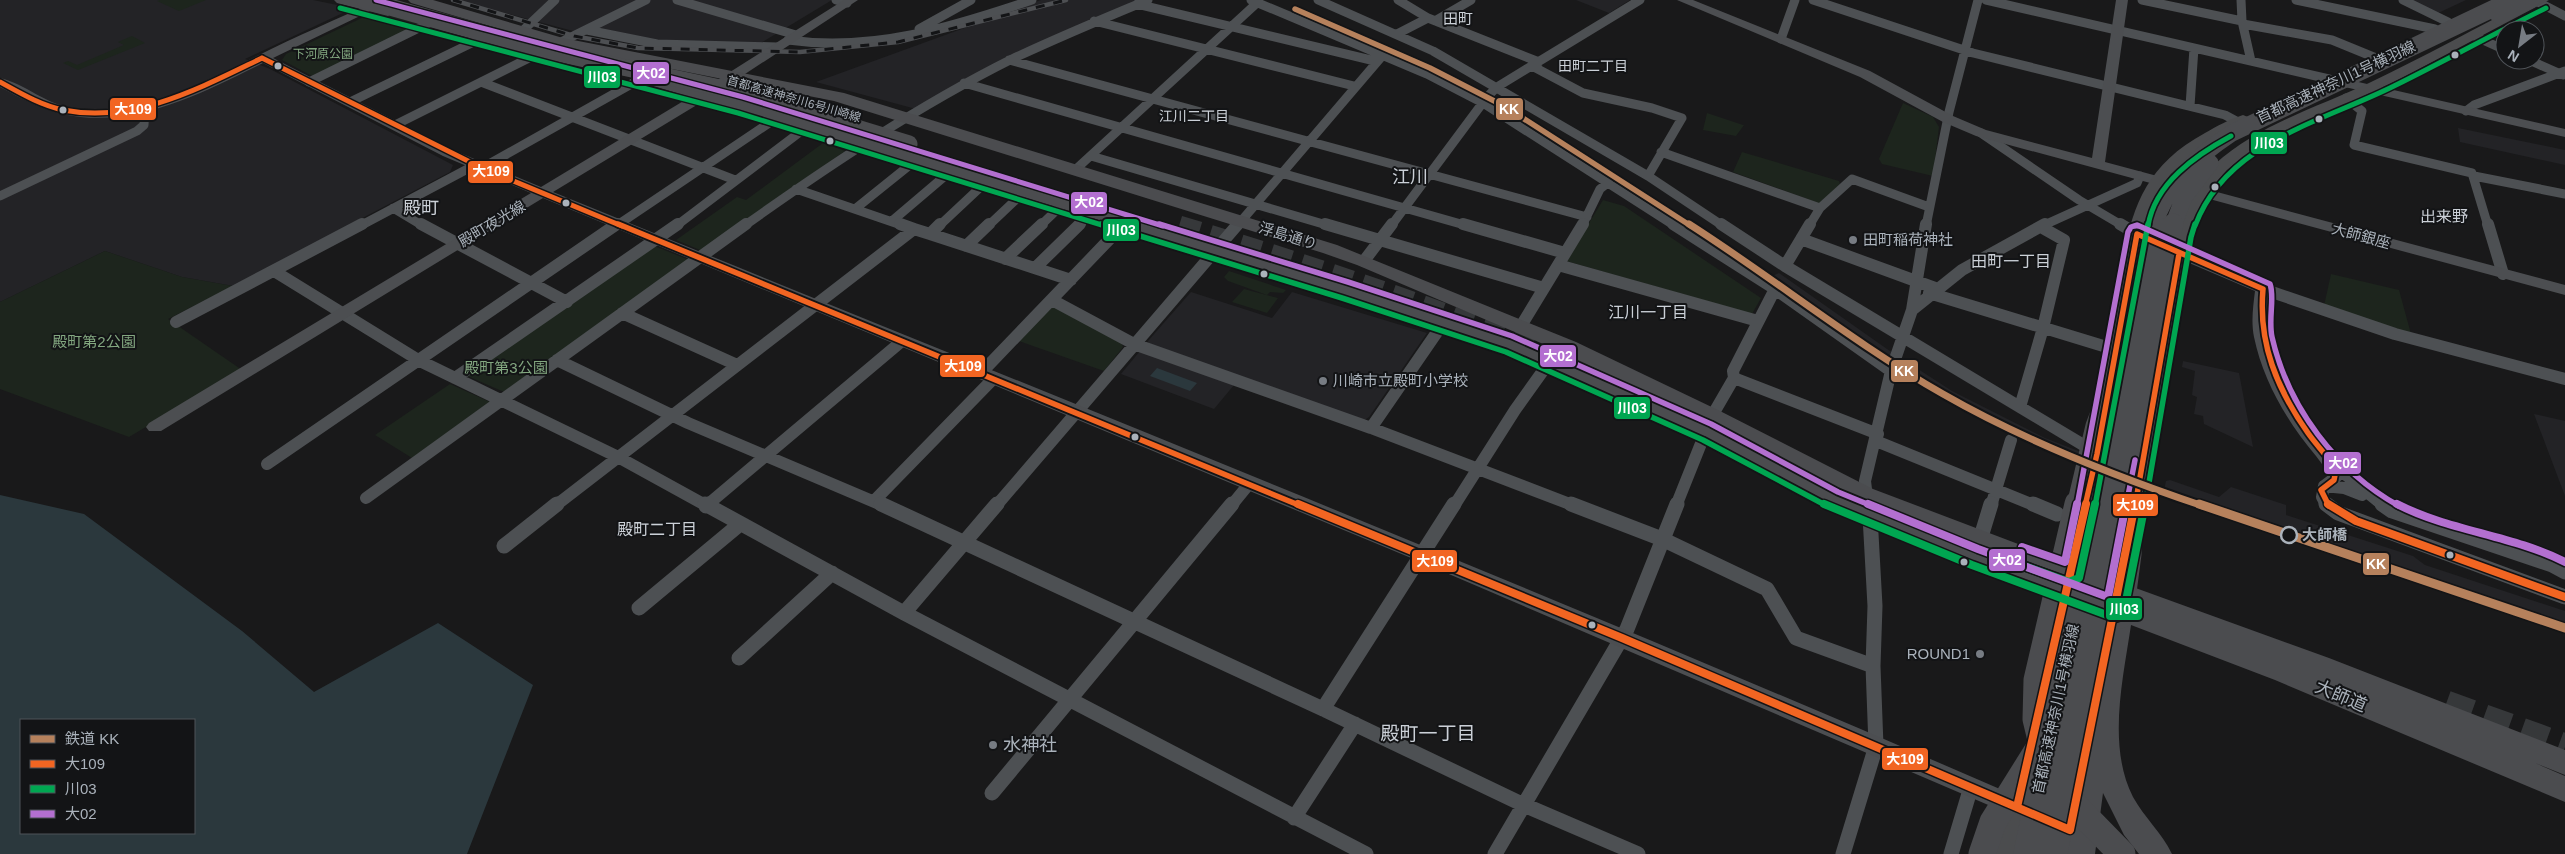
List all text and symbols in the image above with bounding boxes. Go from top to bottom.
district label: 田町 [1443,10,1473,27]
north arrow [2495,20,2545,70]
street label: 首都高速神奈川1号横羽線 [2254,37,2418,126]
park label: 下河原公園 [293,47,353,61]
text: N [2505,47,2522,66]
unlabelled marker [2450,50,2460,60]
district label: 田町二丁目 [1558,58,1628,74]
unlabelled marker [273,61,283,71]
line badge: 大02 [632,61,670,85]
line badge: 川03 [583,65,621,89]
text: 大02 [636,65,666,81]
text: 川03 [587,69,617,85]
street label: 首都高速神奈川6号川崎線 [725,73,863,125]
line badge: 大109 [109,97,157,121]
line badge: KK [1495,97,1524,121]
text: 大109 [114,101,152,117]
text: KK [1499,101,1519,117]
unlabelled marker [58,105,68,115]
district label: 江川二丁目 [1159,108,1229,124]
unlabelled marker [2314,114,2324,124]
line badge: 川03 [2250,131,2288,155]
text: 川03 [2254,135,2284,151]
unlabelled marker [825,136,835,146]
line badge: 大109 [467,160,514,184]
text: 大109 [472,163,510,179]
district label: 江川 [1392,167,1428,187]
unlabelled marker [2210,182,2220,192]
line badge: 大02 [1070,191,1108,215]
text: 大02 [1074,194,1104,210]
street label: 殿町夜光線 [455,197,528,250]
district label: 殿町 [403,198,439,218]
unlabelled marker [561,198,571,208]
district label: 出来野 [2420,208,2468,225]
line badge: 川03 [1102,218,1140,242]
street label: 浮島通り [1257,219,1319,252]
street label: 大師銀座 [2330,220,2392,251]
text: 川03 [1106,222,1136,238]
place label: 田町稲荷神社 [1863,231,1953,248]
marker: 田町稲荷神社 [1847,234,1859,246]
district label: 田町一丁目 [1971,253,2051,270]
unlabelled marker [1259,269,1269,279]
district label: 江川一丁目 [1608,304,1688,321]
park label: 殿町第2公園 [52,333,136,350]
line badge: 大02 [1539,344,1577,368]
text: 大02 [1543,348,1573,364]
line badge: 大109 [939,354,986,378]
text: 大109 [944,358,982,374]
park label: 殿町第3公園 [464,359,548,376]
line badge: KK [1890,359,1919,383]
text: KK [1894,363,1914,379]
place label: 川崎市立殿町小学校 [1333,372,1468,389]
marker: 川崎市立殿町小学校 [1317,375,1329,387]
line badge: 川03 [1613,396,1651,420]
text: 川03 [1617,400,1647,416]
unlabelled marker [1130,432,1140,442]
line badge: 大02 [2323,451,2362,475]
text: 大02 [2328,455,2358,471]
line badge: 大109 [2112,493,2159,517]
text: 大109 [2116,497,2154,513]
district label: 殿町二丁目 [617,521,697,538]
marker: 大師橋 [2280,526,2298,544]
place label: 大師橋 [2302,526,2348,543]
line badge: 大02 [1988,548,2026,572]
line badge: 大109 [1411,549,1458,573]
unlabelled marker [2445,550,2455,560]
text: 大02 [1992,552,2022,568]
line badge: KK [2362,552,2390,576]
text: 大109 [1416,553,1454,569]
text: KK [2366,556,2386,572]
unlabelled marker [1959,557,1969,567]
line badge: 川03 [2105,597,2143,621]
text: 川03 [2109,601,2139,617]
unlabelled marker [1587,620,1597,630]
street label: 首都高速神奈川1号横羽線 [2029,622,2082,795]
place label: ROUND1 [1907,645,1970,662]
marker: ROUND1 [1974,648,1986,660]
street label: 大師道 [2312,676,2370,716]
legend [20,719,195,834]
district label: 殿町一丁目 [1380,723,1476,744]
text: 鉄道 KK [65,730,119,747]
place label: 水神社 [1003,735,1057,755]
marker: 水神社 [987,739,999,751]
line badge: 大109 [1881,747,1929,771]
text: 大109 [1886,751,1924,767]
text: 大109 [65,755,105,772]
text: 川03 [65,780,97,797]
text: 大02 [65,805,97,822]

